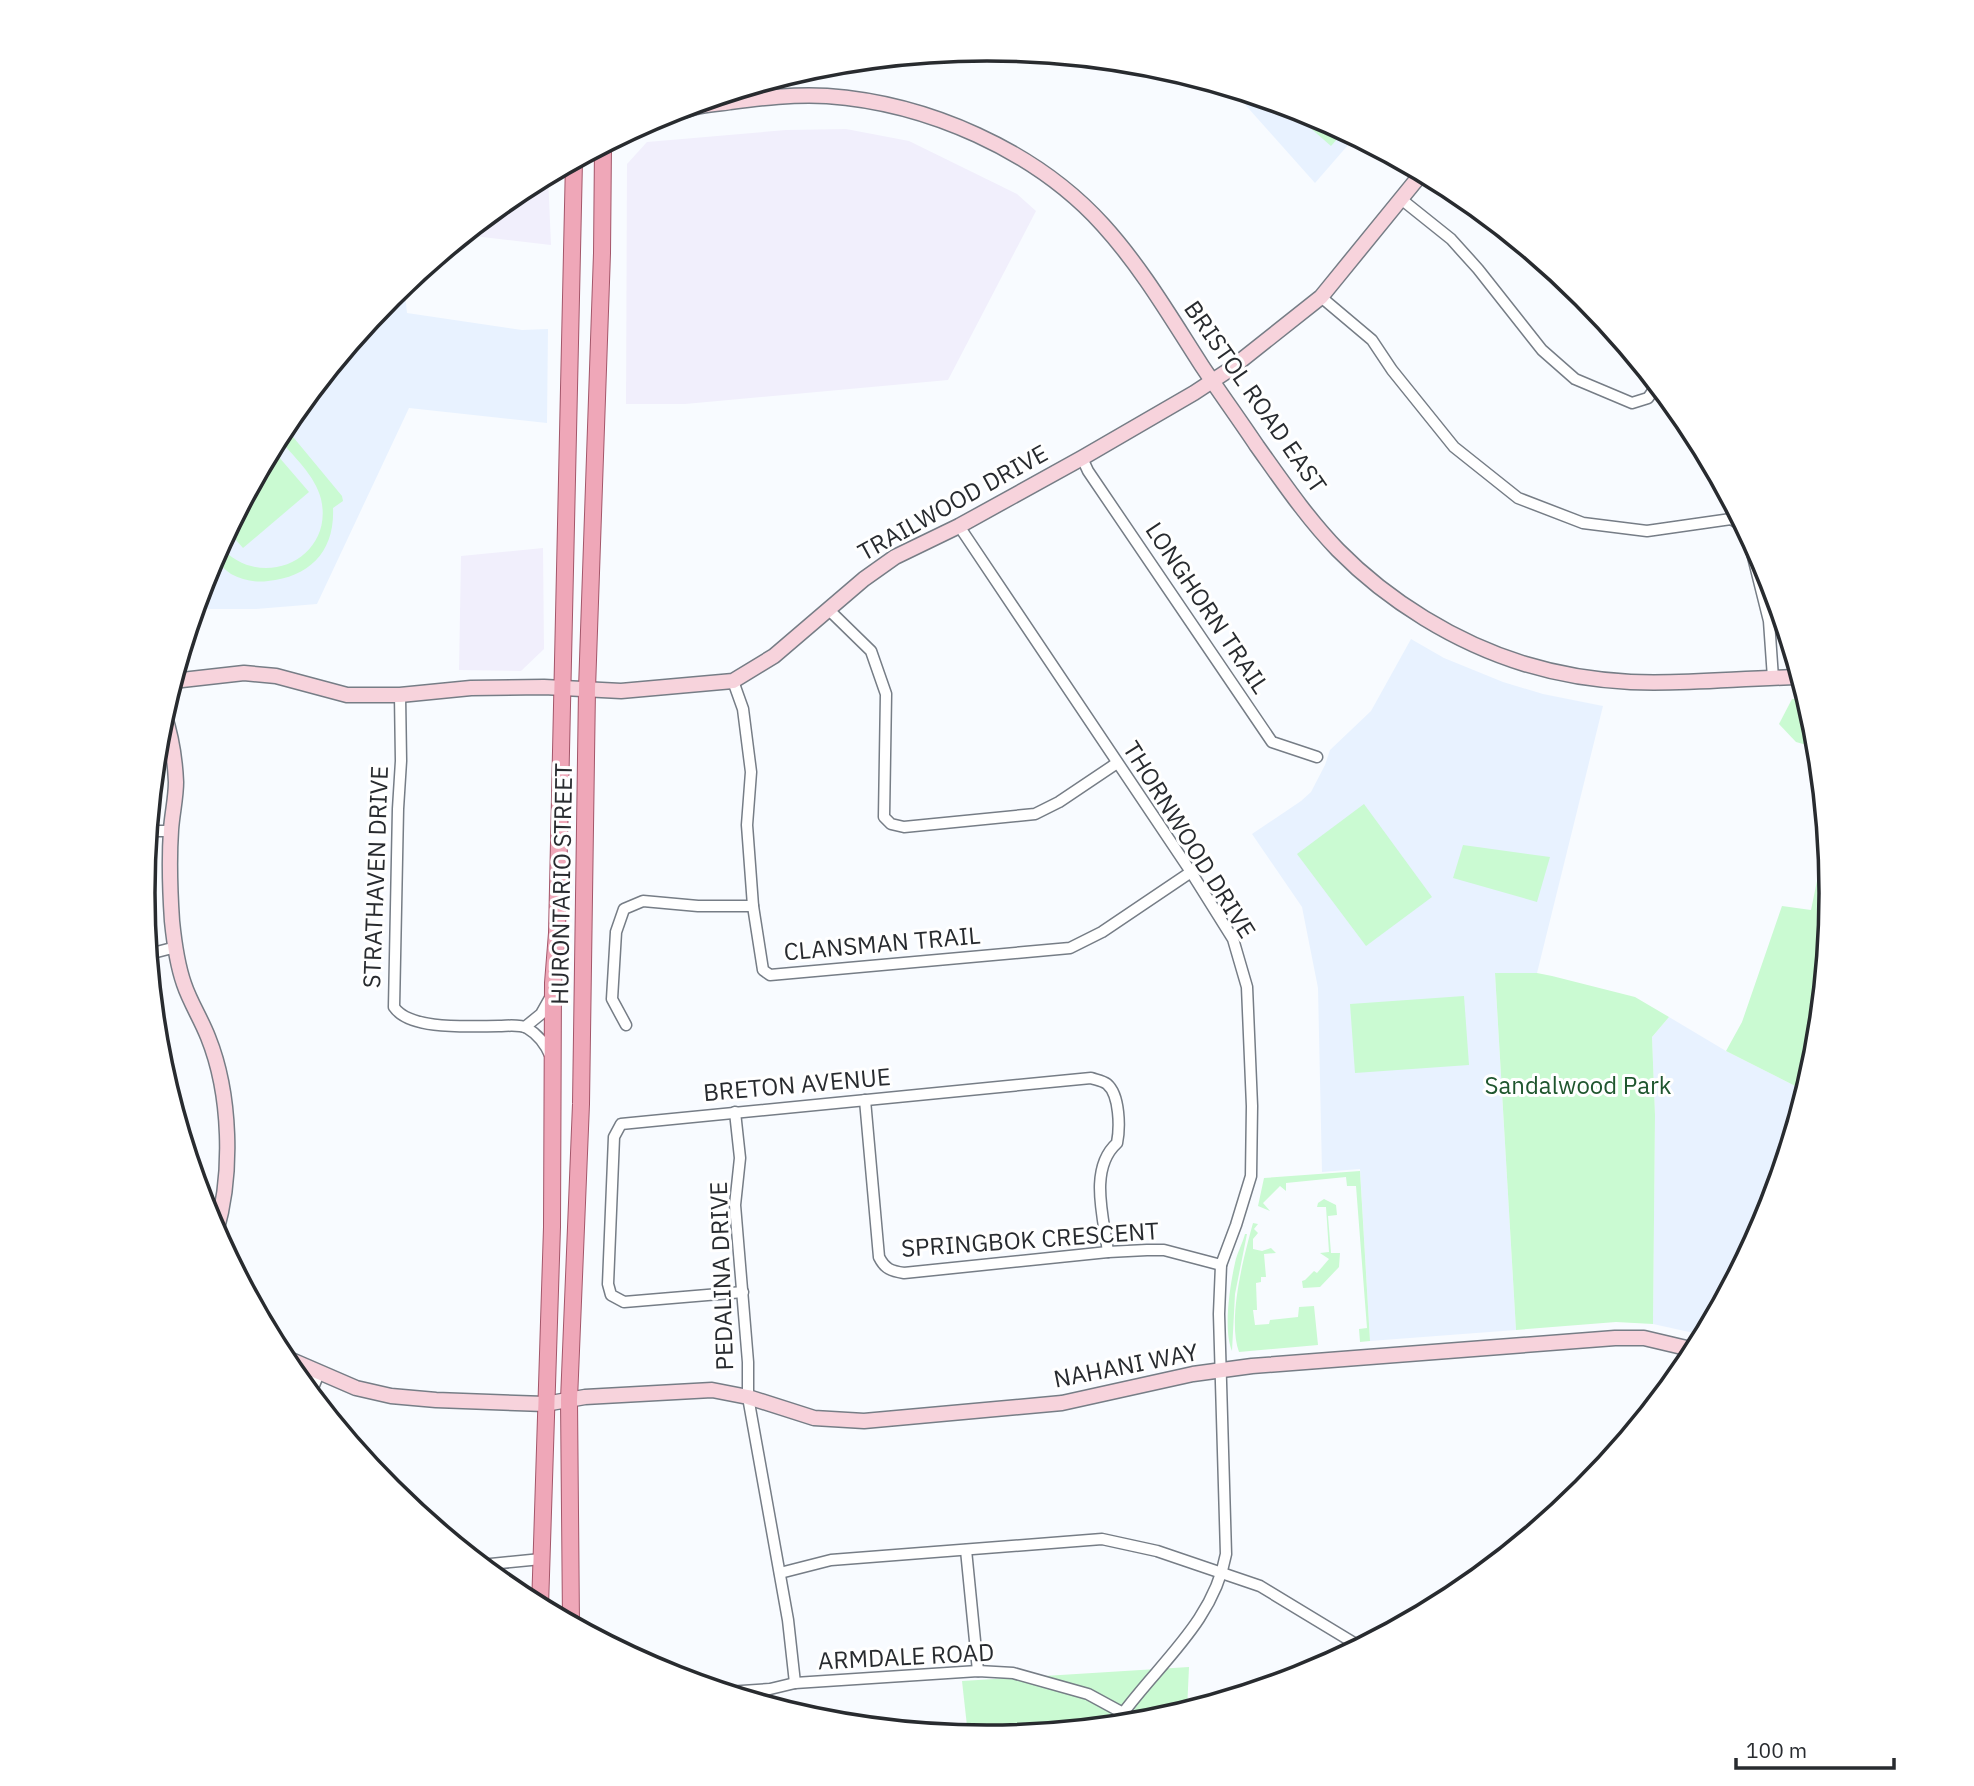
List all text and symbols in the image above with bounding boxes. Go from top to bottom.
street label: BRISTOL ROAD EAST [1177,294,1334,499]
street label: TRAILWOOD DRIVE [852,437,1053,568]
street label: LONGHORN TRAIL [1139,516,1277,699]
street label: THORNWOOD DRIVE [1116,735,1264,944]
street label: HURONTARIO STREET [543,762,579,1005]
street label: STRATHAVEN DRIVE [355,765,395,989]
street label: CLANSMAN TRAIL [782,918,982,968]
street label: BRETON AVENUE [702,1060,892,1108]
park label: Sandalwood Park [1485,1069,1672,1101]
street label: PEDALINA DRIVE [702,1181,740,1371]
street label: SPRINGBOK CRESCENT [900,1214,1160,1264]
street label: NAHANI WAY [1051,1335,1201,1395]
street label: ARMDALE ROAD [817,1635,995,1677]
scale bar [1736,1726,1894,1770]
text: 100 m [1746,1736,1807,1764]

